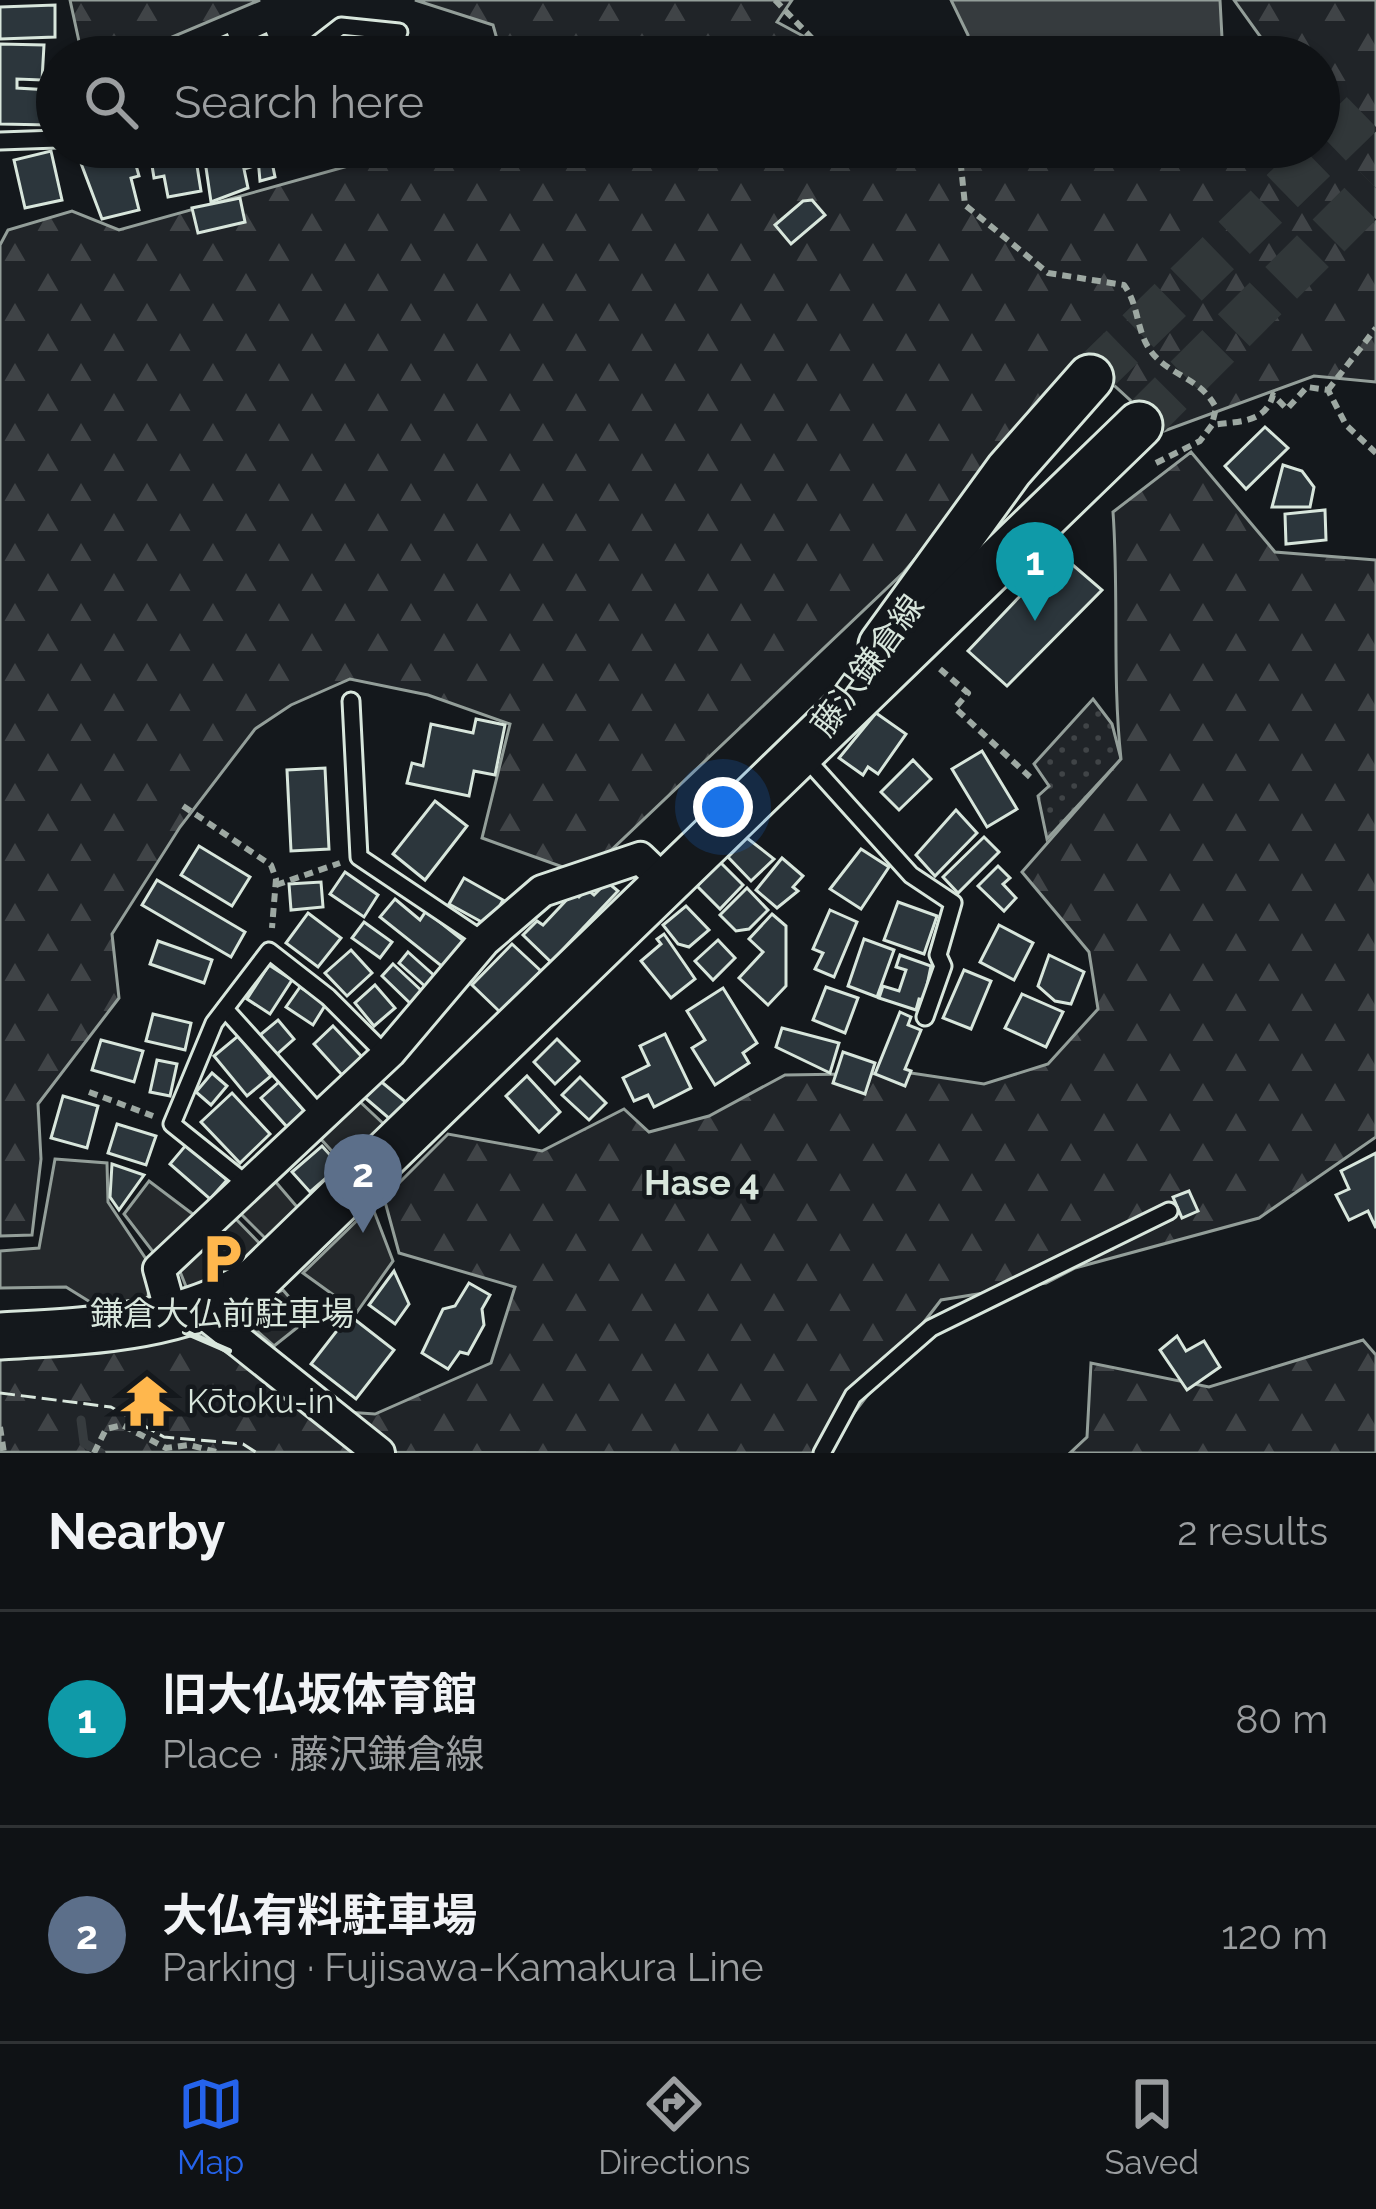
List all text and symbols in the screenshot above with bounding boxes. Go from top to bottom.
search box [36,36,1340,168]
icon: search [78,69,144,135]
text: Search here [174,76,424,129]
pin: 1 [996,522,1074,621]
street label: 藤沢鎌倉線 [803,587,932,743]
your location [693,777,753,837]
pin: 2 [324,1134,402,1233]
district label: Hase 4 [644,1161,760,1203]
parking icon: 鎌倉大仏前駐車場 [193,1230,251,1288]
place label: 鎌倉大仏前駐車場 [90,1294,354,1333]
temple icon: Kōtoku-in [118,1372,176,1430]
place label: Kōtoku-in [187,1382,334,1421]
text: Nearby [48,1501,225,1561]
text: 2 results [1177,1508,1328,1554]
text: 旧大仏坂体育館 [162,1668,477,1721]
text: 1 [77,1696,97,1742]
text: 80 m [1235,1696,1328,1742]
text: Place · 藤沢鎌倉線 [162,1731,485,1777]
text: 大仏有料駐車場 [162,1889,477,1942]
text: 2 [76,1912,98,1958]
text: 120 m [1221,1912,1328,1958]
text: Parking · Fujisawa-Kamakura Line [162,1944,764,1990]
tab: Map [177,2071,244,2182]
tab: Directions [598,2071,751,2182]
tab: Saved [1105,2071,1199,2182]

